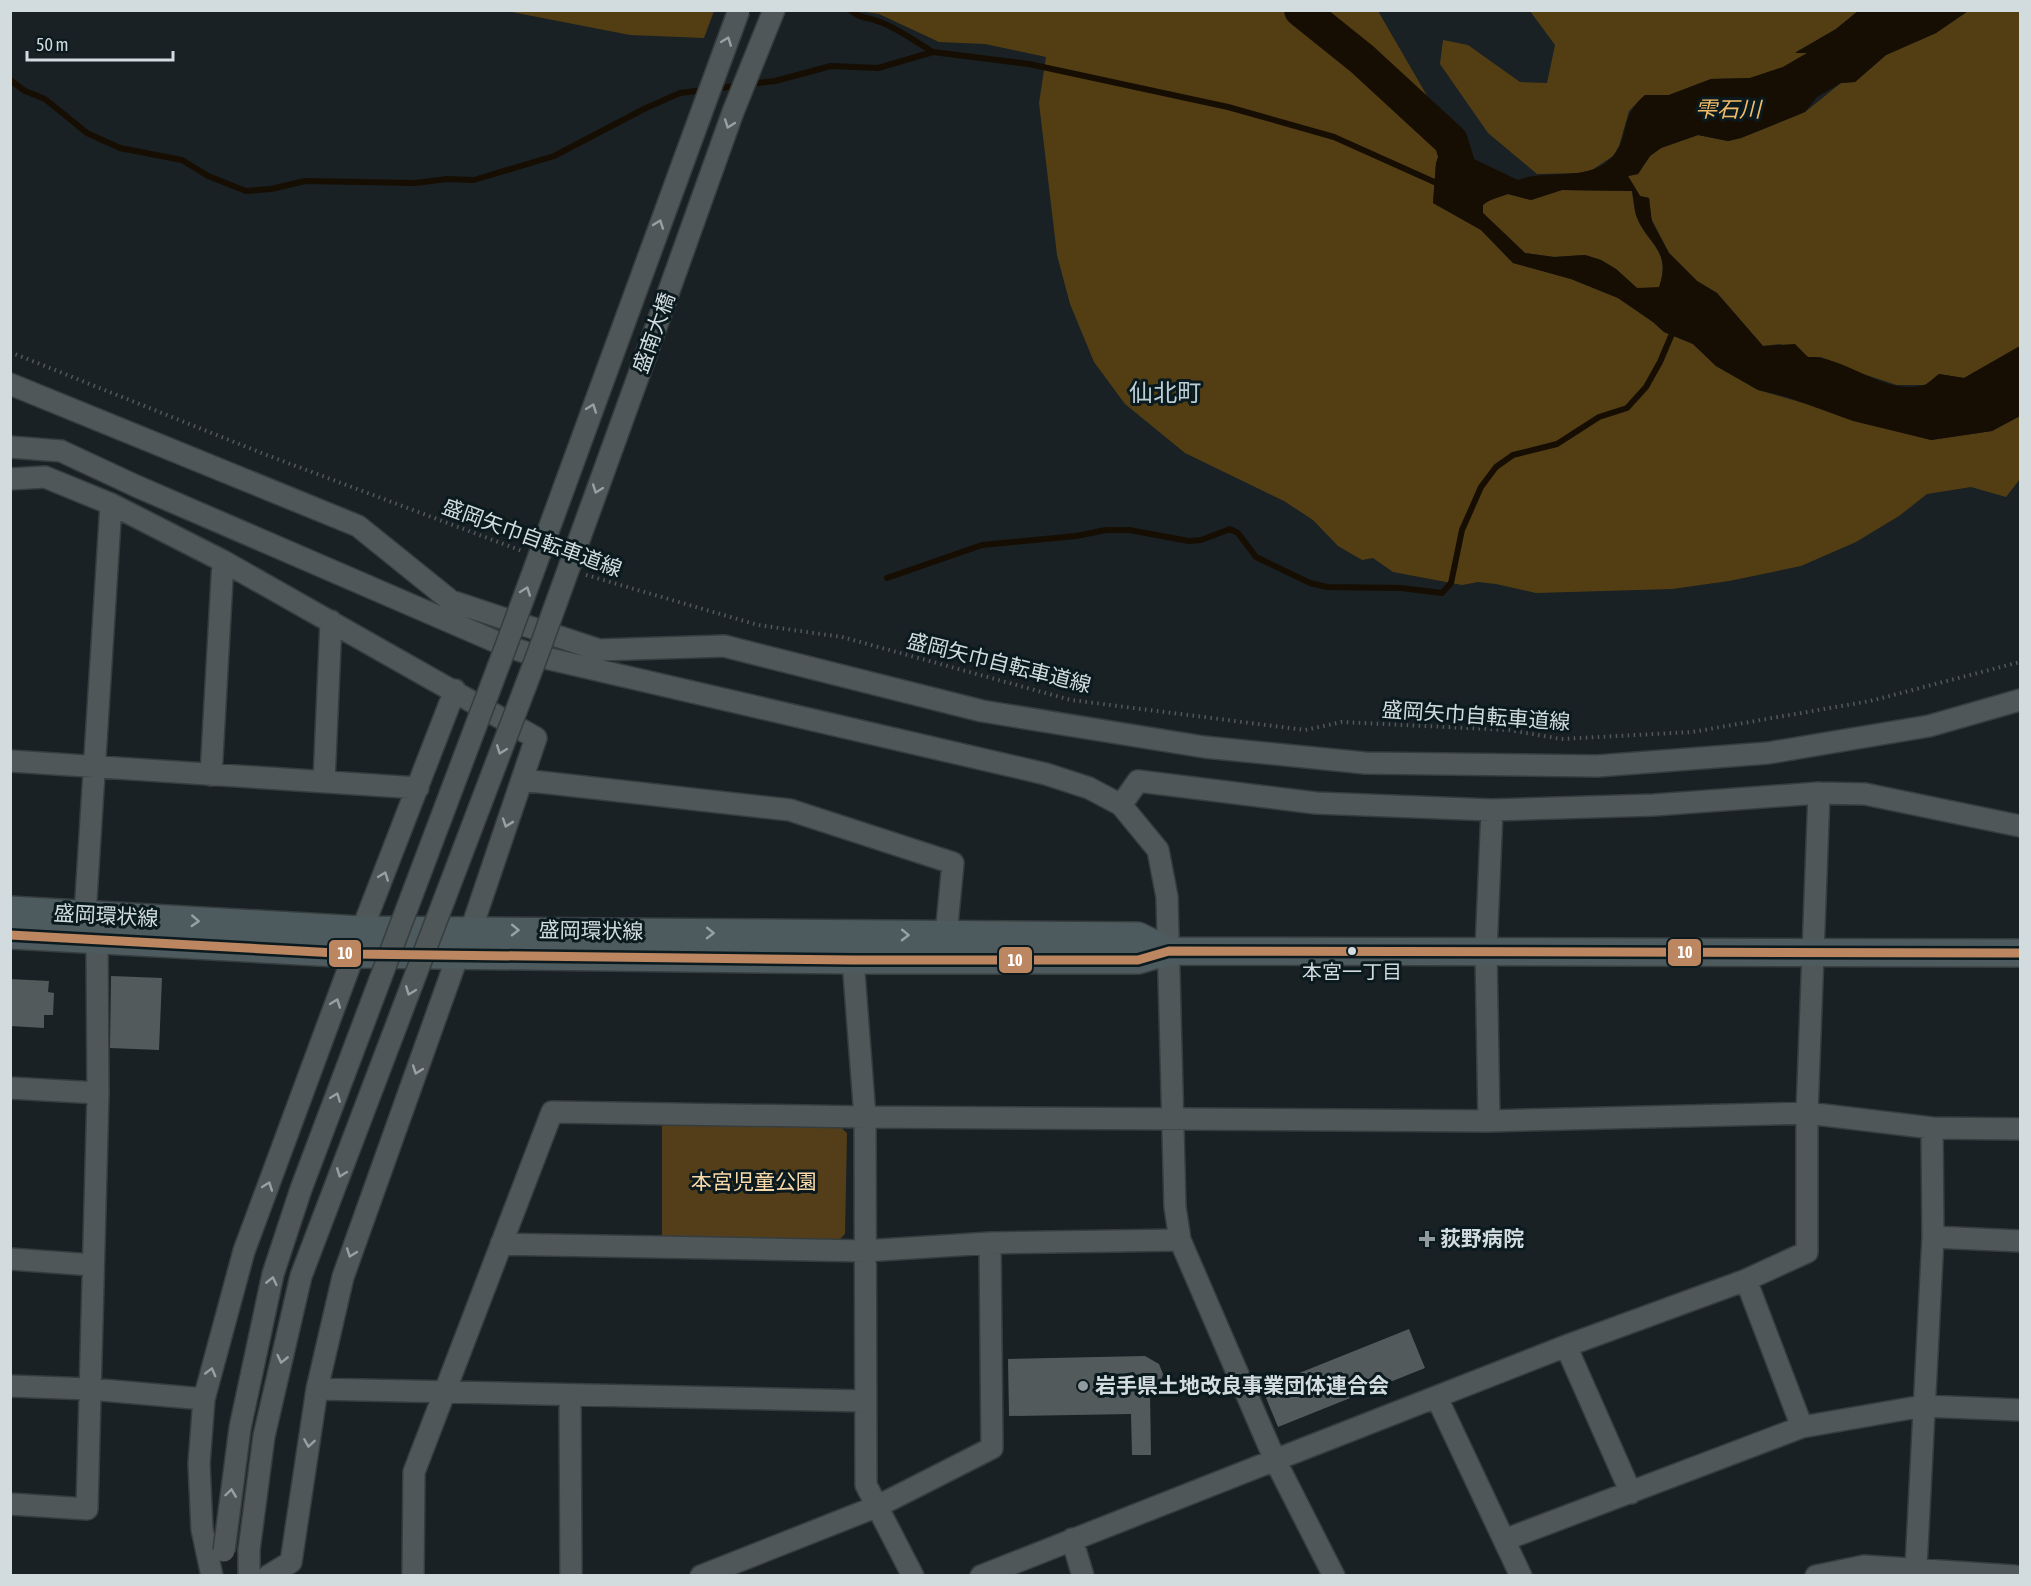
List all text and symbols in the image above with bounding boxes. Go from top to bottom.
scale bar [27,24,172,62]
text: 50 m [36,34,68,55]
one-way arrow [719,37,732,47]
water label: 雫石川 [1695,96,1763,122]
one-way arrow [724,118,737,128]
one-way arrow [652,220,665,230]
street label: 盛南大橋 [627,289,679,376]
district label: 仙北町 [1129,379,1201,406]
one-way arrow [585,403,598,414]
one-way arrow [592,483,605,494]
street label: 盛岡矢巾自転車道線 [439,493,625,581]
one-way arrow [518,586,531,597]
street label: 盛岡矢巾自転車道線 [905,628,1094,697]
street label: 盛岡矢巾自転車道線 [1381,696,1571,734]
one-way arrow [496,744,509,755]
one-way arrow [502,818,515,828]
one-way arrow [377,871,389,882]
street label: 盛岡環状線 [53,900,159,930]
one-way arrow [190,914,199,927]
street label: 盛岡環状線 [538,917,644,943]
one-way arrow [511,924,520,937]
one-way arrow [706,926,715,939]
one-way arrow [901,929,910,941]
line badge: 10 [1667,938,1702,967]
line badge: 10 [328,939,362,968]
text: 10 [1677,943,1693,961]
text: 10 [337,944,353,962]
marker: 本宮一丁目 [1346,945,1358,957]
line badge: 10 [998,946,1033,974]
text: 10 [1007,951,1023,969]
place label: 本宮一丁目 [1302,960,1402,983]
one-way arrow [405,985,417,996]
one-way arrow [328,998,341,1009]
one-way arrow [412,1064,425,1074]
one-way arrow [329,1092,342,1103]
one-way arrow [335,1168,348,1178]
park label: 本宮児童公園 [691,1169,817,1193]
one-way arrow [260,1181,273,1192]
place label: 荻野病院 [1440,1226,1524,1250]
marker: 荻野病院 [1418,1230,1436,1248]
one-way arrow [346,1247,359,1258]
one-way arrow [264,1276,277,1286]
one-way arrow [276,1354,289,1364]
one-way arrow [204,1367,216,1378]
place label: 岩手県土地改良事業団体連合会 [1095,1373,1389,1397]
marker: 岩手県土地改良事業団体連合会 [1076,1379,1090,1393]
one-way arrow [303,1438,315,1448]
one-way arrow [225,1488,237,1497]

